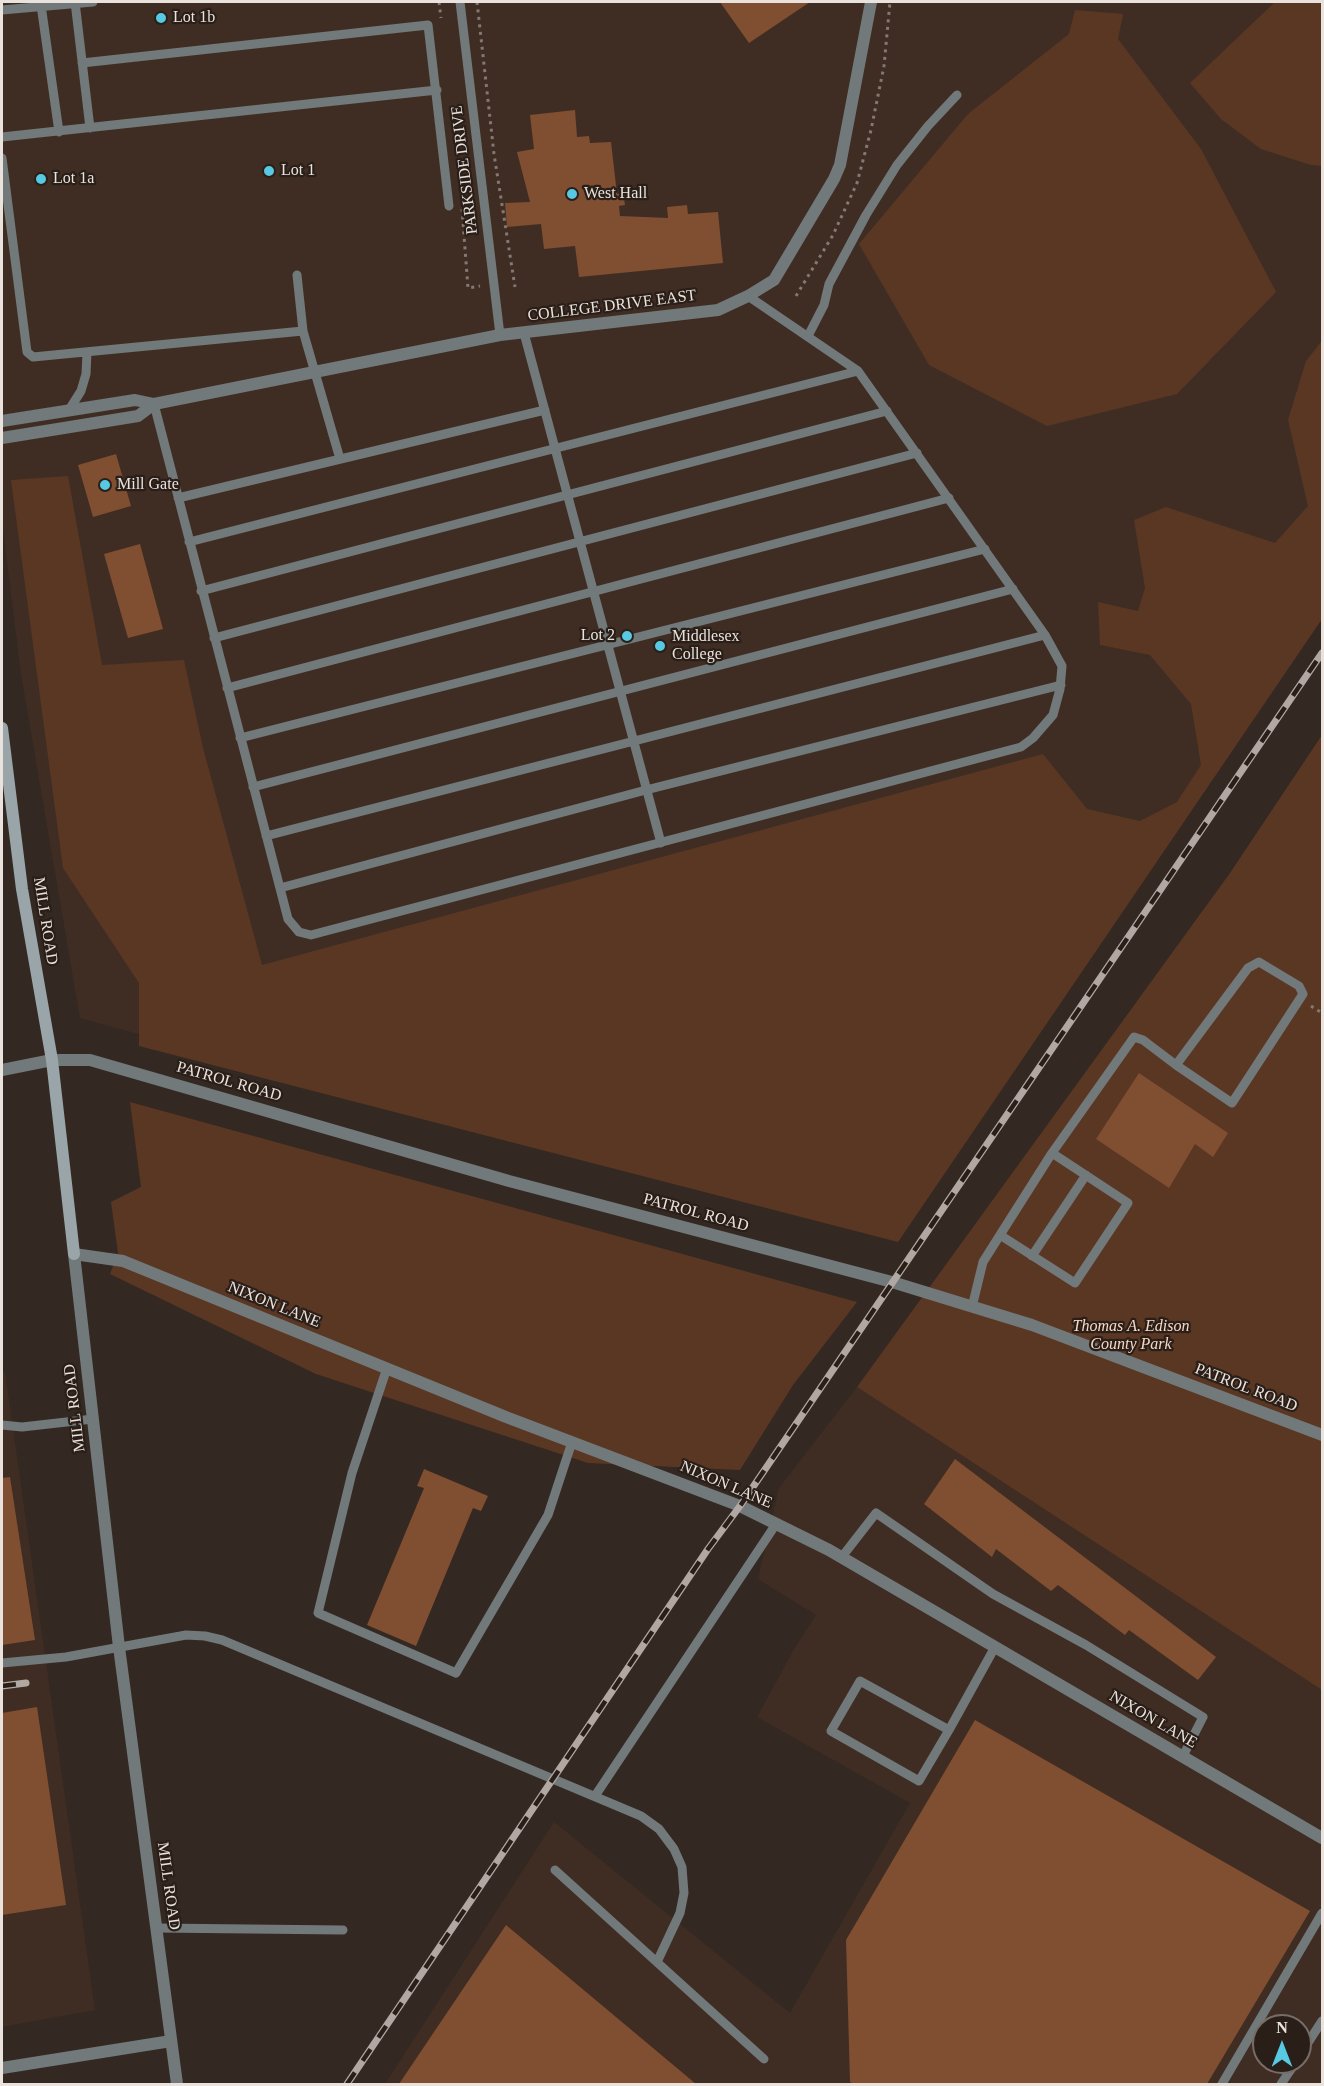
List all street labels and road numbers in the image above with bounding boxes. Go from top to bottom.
street label: PARKSIDE DRIVE [448,104,482,236]
street label: COLLEGE DRIVE EAST [527,286,697,326]
street label: MILL ROAD [29,876,61,966]
street label: PATROL ROAD [174,1058,284,1106]
street label: PATROL ROAD [641,1190,751,1236]
street label: NIXON LANE [225,1278,323,1332]
street label: PATROL ROAD [1192,1360,1300,1416]
street label: MILL ROAD [60,1363,90,1453]
street label: NIXON LANE [677,1457,775,1513]
street label: NIXON LANE [1106,1687,1200,1753]
street label: MILL ROAD [152,1841,184,1931]

